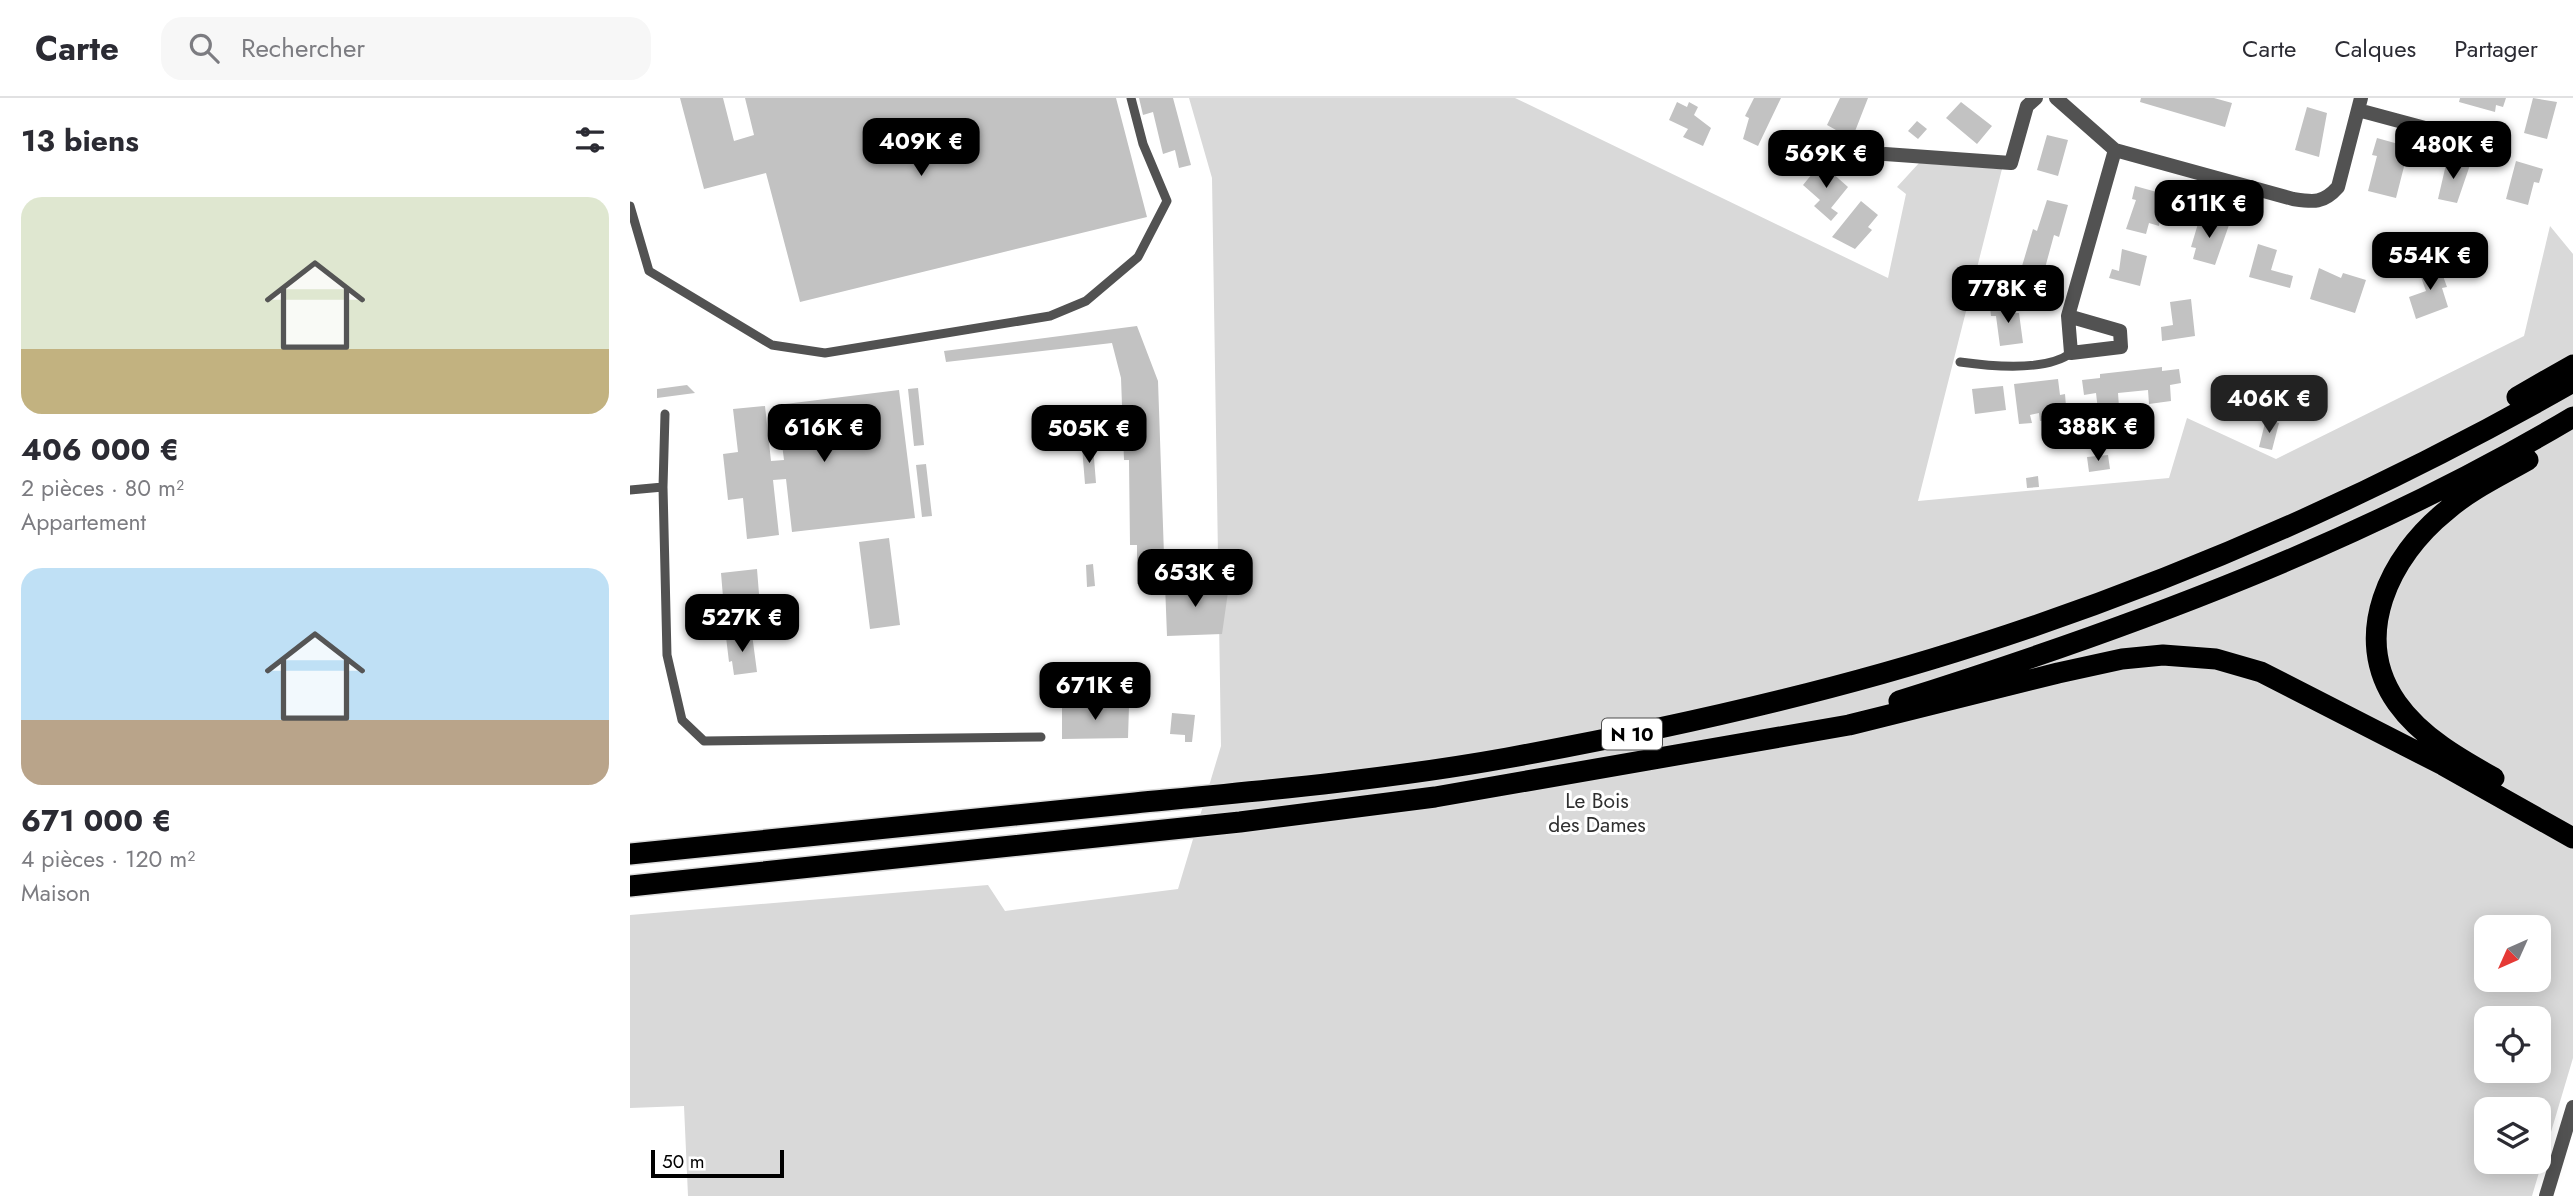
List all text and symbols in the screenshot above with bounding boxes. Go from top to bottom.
search box [161,17,651,80]
text: Carte [35,25,119,72]
icon: search [185,29,223,67]
text: Rechercher [241,29,365,67]
text: Carte [2242,31,2296,66]
text: Calques [2334,31,2416,66]
text: Partager [2454,31,2538,66]
pin: 409K € [864,118,978,178]
text: 13 biens [21,119,139,162]
icon: filters [571,121,609,159]
pin: 480K € [2396,122,2510,181]
text: 409K € [879,124,963,158]
text: 480K € [2411,127,2495,161]
pin: 569K € [1769,130,1883,190]
text: 569K € [1784,136,1868,170]
pin: 611K € [2152,180,2266,240]
text: 611K € [2171,186,2247,220]
pin: 554K € [2373,232,2487,292]
text: 554K € [2388,238,2472,272]
icon: home [252,242,378,368]
pin: 778K € [1951,266,2065,325]
text: 778K € [1968,271,2048,305]
pin: 406K € [2212,376,2326,435]
text: 406K € [2227,381,2311,415]
pin: 616K € [767,404,881,464]
pin: 388K € [2041,404,2155,463]
pin: 505K € [1032,406,1146,465]
text: 388K € [2057,409,2139,443]
text: 616K € [784,410,864,444]
text: 505K € [1048,411,1130,445]
text: 406 000 € [21,428,179,471]
text: 2 pièces · 80 m² [21,471,184,505]
text: Appartement [21,505,146,539]
pin: 653K € [1138,550,1252,609]
text: 653K € [1154,555,1236,589]
pin: 527K € [685,594,799,654]
text: 527K € [701,600,783,634]
icon: home [252,613,378,739]
pin: 671K € [1038,662,1152,722]
text: 671K € [1055,668,1135,702]
road number: N 10 [1602,719,1662,750]
park label: Le Bois des Dames [1548,786,1646,840]
text: 671 000 € [21,799,172,842]
text: 4 pièces · 120 m² [21,842,195,876]
text: Maison [21,876,91,910]
north arrow [2474,915,2552,992]
map controls [2474,915,2551,1174]
button: locate [2474,1006,2551,1083]
button: layers [2474,1097,2551,1174]
scale bar [651,1147,784,1179]
text: 50 m [662,1148,705,1175]

